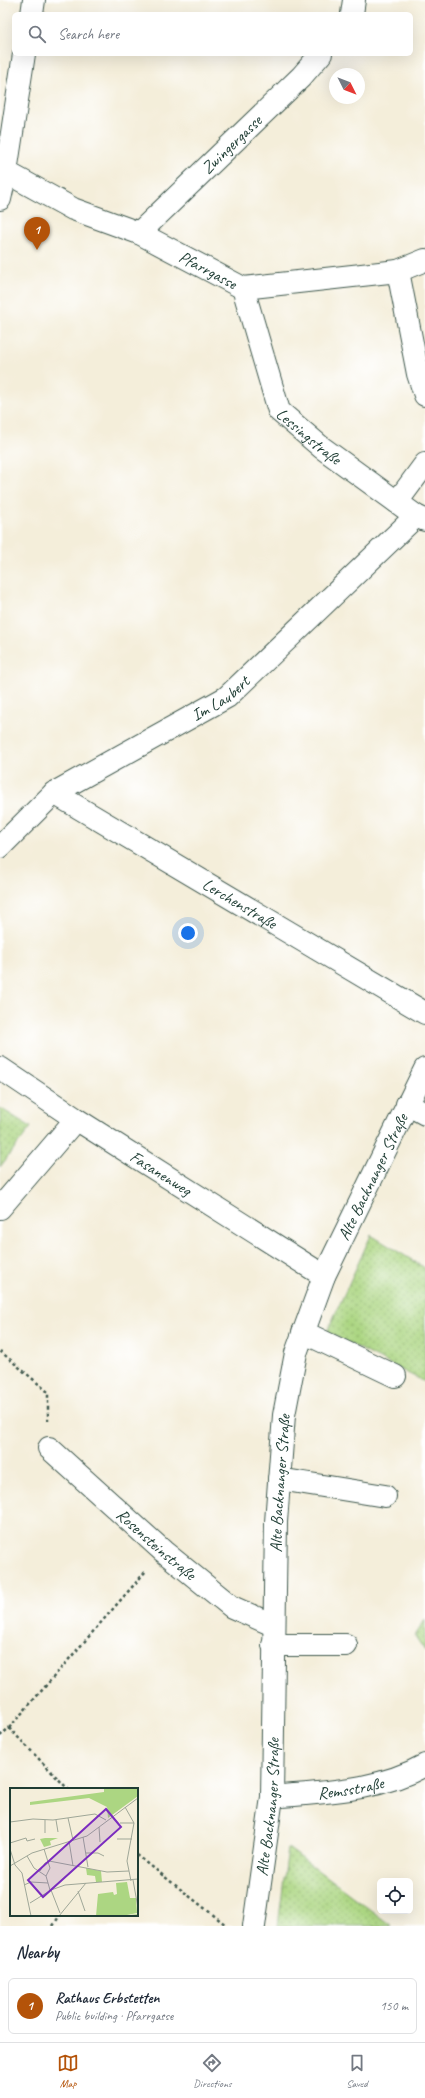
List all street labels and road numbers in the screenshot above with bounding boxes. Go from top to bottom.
street label: Zwingergasse [197,109,267,178]
street label: Pfarrgasse [176,246,242,294]
street label: Lessingstraße [272,403,347,470]
street label: Im Laubert [188,669,255,725]
street label: Lerchenstraße [199,873,282,934]
street label: Alte Backnanger Straße [333,1109,413,1244]
street label: Fasanenweg [126,1146,197,1201]
street label: Alte Backnanger Straße [265,1412,295,1553]
street label: Rosensteinstraße [112,1504,202,1585]
street label: Alte Backnanger Straße [251,1737,283,1877]
street label: Remsstraße [316,1771,387,1803]

